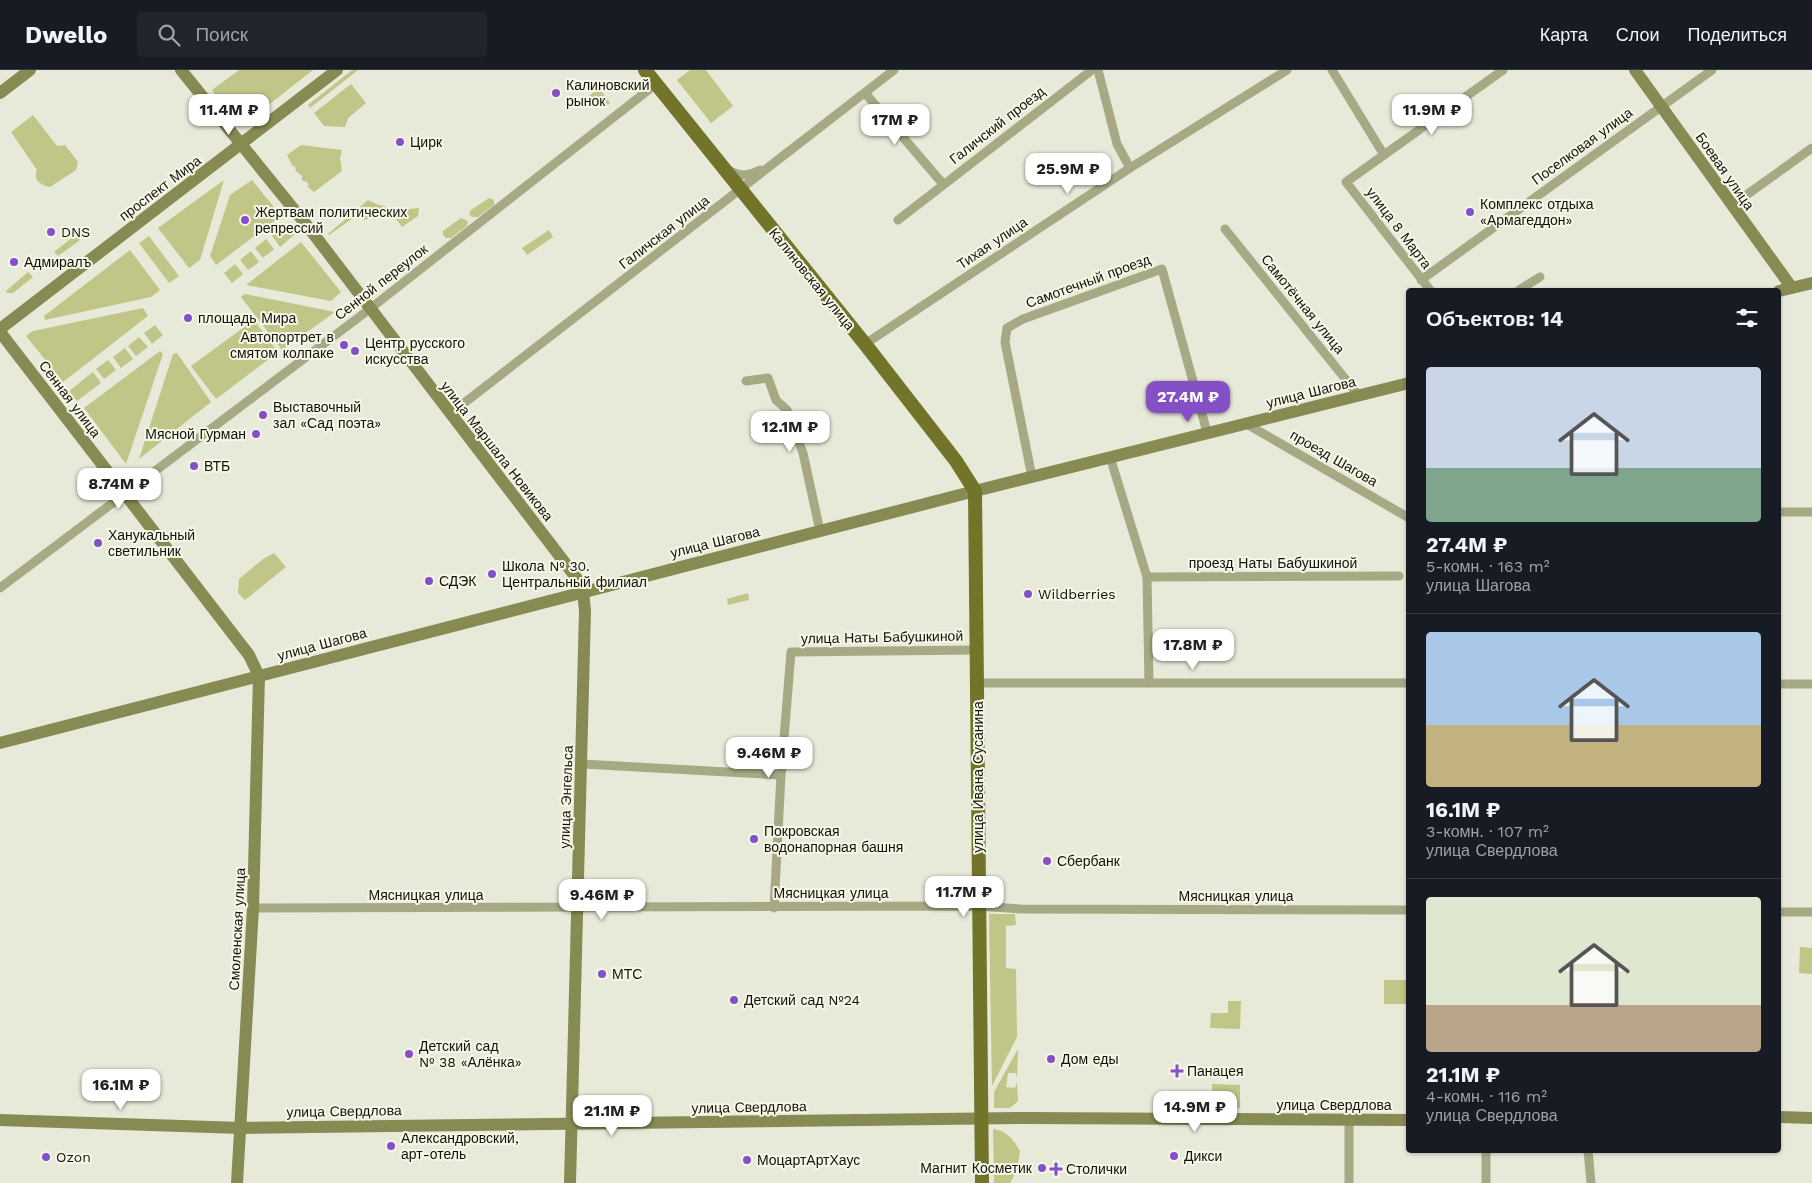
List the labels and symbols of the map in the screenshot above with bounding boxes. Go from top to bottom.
place label: Калиновский рынок [566,77,650,109]
street label: Галичский проезд [946,83,1048,167]
marker: Калиновский рынок [550,87,562,99]
pin: 11.4M ₽ [183,93,275,136]
pin: 11.9M ₽ [1386,93,1478,136]
pin: 17M ₽ [860,104,930,146]
street label: Поселковая улица [1529,104,1636,188]
street label: Боевая улица [1692,129,1758,213]
place label: Цирк [410,134,443,150]
marker: Цирк [394,136,406,148]
street label: проспект Мира [116,152,204,224]
pin: 25.9M ₽ [1022,152,1114,195]
street label: улица 8 Марта [1363,184,1435,272]
street label: Галичская улица [616,192,712,272]
place label: Комплекс отдыха «Армагеддон» [1480,196,1594,228]
place label: Жертвам политических репрессий [255,204,407,236]
marker: Комплекс отдыха «Армагеддон» [1464,206,1476,218]
marker: Жертвам политических репрессий [239,214,251,226]
street label: Тихая улица [954,214,1030,272]
place label: DNS [61,224,90,240]
street label: Калиновская улица [766,225,858,333]
marker: DNS [45,226,57,238]
street label: Сенной переулок [331,240,431,323]
street label: Самотечный проезд [1024,251,1152,311]
street label: Самотёчная улица [1258,251,1348,357]
place label: Адмиралъ [24,254,92,270]
marker: Адмиралъ [8,256,20,268]
place label: площадь Мира [198,310,297,326]
marker: площадь Мира [182,312,194,324]
place label: Автопортрет в смятом колпаке [230,329,334,361]
place label: Центр русского искусства [365,335,465,367]
marker: Автопортрет в смятом колпаке [338,339,350,351]
marker: Центр русского искусства [349,345,361,357]
street label: Сенная улица [36,357,104,441]
street label: улица Шагова [1265,373,1358,411]
street label: улица Маршала Новикова [438,378,557,524]
pin: 27.4M ₽ [1142,380,1234,423]
place label: Выставочный зал «Сад поэта» [273,399,381,431]
marker: Выставочный зал «Сад поэта» [257,409,269,421]
pin: 12.1M ₽ [744,410,836,453]
place label: Мясной Гурман [145,426,246,442]
street label: проезд Шагова [1288,427,1381,490]
marker: Мясной Гурман [250,428,262,440]
place label: ВТБ [204,458,230,474]
marker: ВТБ [188,460,200,472]
pin: 8.74M ₽ [73,468,165,510]
street label: улица Шагова [669,523,762,561]
place label: Ханукальный светильник [108,527,195,559]
marker: Ханукальный светильник [92,537,104,549]
street label: проезд Наты Бабушкиной [1189,555,1357,571]
place label: Школа № 30. Центральный филиал [502,558,647,590]
marker: Школа № 30. Центральный филиал [486,568,498,580]
place label: СДЭК [439,573,477,589]
marker: СДЭК [423,575,435,587]
place label: Wildberries [1038,586,1116,602]
marker: Wildberries [1022,588,1034,600]
street label: улица Шагова [276,624,368,664]
street label: улица Наты Бабушкиной [801,628,963,646]
pin: 17.8M ₽ [1147,628,1239,671]
street label: улица Ивана Сусанина [970,701,986,853]
pin: 9.46M ₽ [723,736,815,779]
street label: улица Энгельса [556,745,576,849]
place label: Покровская водонапорная башня [764,823,903,855]
marker: Покровская водонапорная башня [748,833,760,845]
place label: Сбербанк [1057,853,1121,869]
marker: Сбербанк [1041,855,1053,867]
street label: Смоленская улица [226,867,248,991]
pin: 11.7M ₽ [918,876,1010,918]
pin: 9.46M ₽ [556,878,648,921]
street label: Мясницкая улица [774,885,889,901]
street label: Мясницкая улица [369,887,484,903]
street label: Мясницкая улица [1179,888,1294,904]
place label: МТС [612,966,642,982]
marker: МТС [596,968,608,980]
place label: Детский сад №24 [744,992,860,1008]
marker: Детский сад №24 [728,994,740,1006]
place label: Детский сад № 38 «Алёнка» [419,1038,522,1070]
marker: Детский сад № 38 «Алёнка» [403,1048,415,1060]
place label: Дом еды [1061,1051,1119,1067]
marker: Дом еды [1045,1053,1057,1065]
place label: Панацея [1187,1063,1244,1079]
marker: Панацея [1171,1065,1183,1077]
pin: 16.1M ₽ [75,1068,167,1111]
pin: 14.9M ₽ [1149,1090,1241,1133]
pin: 21.1M ₽ [566,1094,658,1137]
street label: улица Свердлова [1276,1097,1392,1113]
street label: улица Свердлова [691,1098,807,1116]
street label: улица Свердлова [286,1102,402,1120]
place label: Александровский, арт-отель [401,1130,519,1162]
marker: Александровский, арт-отель [385,1140,397,1152]
place label: Дикси [1184,1148,1222,1164]
place label: Ozon [56,1149,91,1165]
marker: Дикси [1168,1150,1180,1162]
marker: Ozon [40,1151,52,1163]
place label: МоцартАртХаус [757,1152,860,1168]
marker: МоцартАртХаус [741,1154,753,1166]
place label: Магнит Косметик [920,1160,1033,1176]
place label: Столички [1066,1161,1127,1177]
marker: Магнит Косметик [1036,1162,1048,1174]
marker: Столички [1050,1163,1062,1175]

